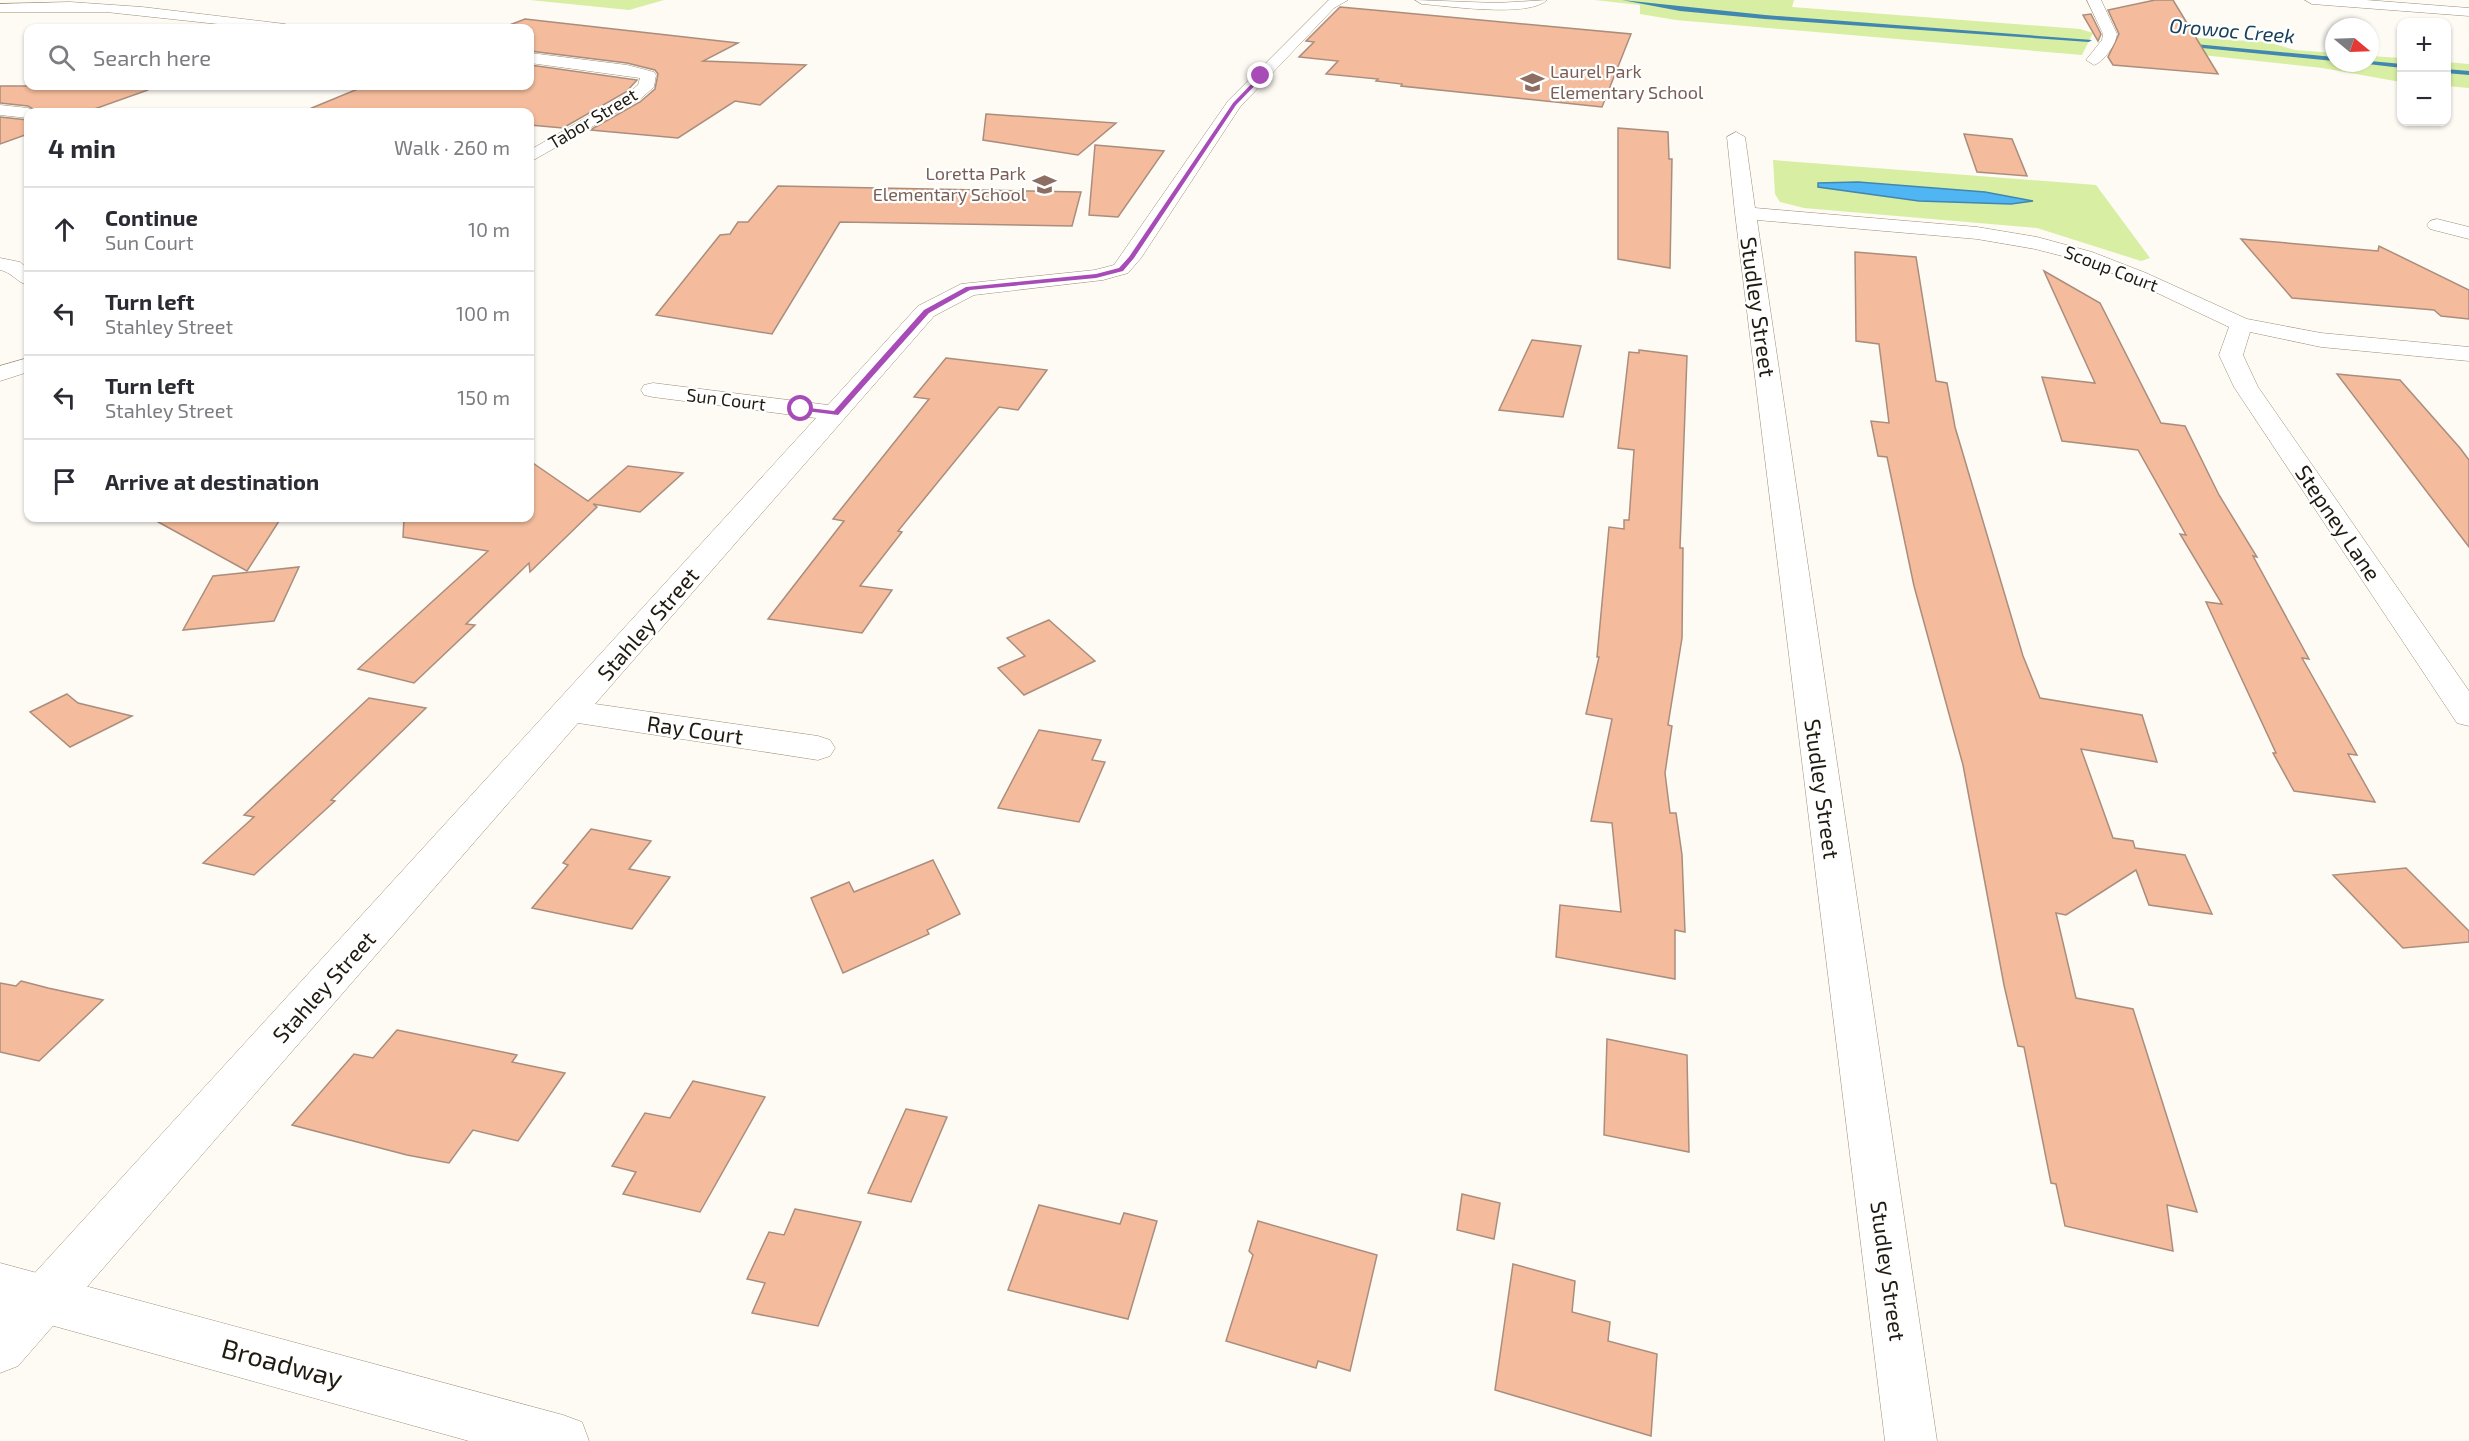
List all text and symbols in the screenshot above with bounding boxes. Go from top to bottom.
water label: Orowoc Creek [2168,13,2296,47]
north arrow [2325,18,2379,72]
map controls [2397,18,2451,126]
button: + [2397,18,2451,72]
search box [24,24,534,90]
icon: search [45,41,78,74]
text: Search here [93,44,211,70]
place label: Laurel Park Elementary School [1550,60,1704,103]
route end [1247,62,1273,88]
school or university icon: Laurel Park Elementary School [1519,69,1545,95]
button: − [2397,72,2451,126]
street label: Tabor Street [544,83,641,153]
text: 4 min [48,132,116,163]
text: Walk · 260 m [394,135,510,159]
place label: Loretta Park Elementary School [873,162,1027,205]
school or university icon: Loretta Park Elementary School [1031,171,1057,197]
text: Continue [105,204,198,230]
icon: ahead [48,213,81,246]
text: 10 m [468,217,510,241]
text: Sun Court [105,230,194,254]
street label: Studley Street [1736,235,1782,379]
street label: Scoup Court [2061,240,2161,296]
text: Turn left [105,288,194,314]
icon: left [48,297,81,330]
text: 100 m [456,301,510,325]
text: Stahley Street [105,314,233,338]
text: Turn left [105,372,194,398]
icon: left [48,381,81,414]
street label: Sun Court [685,383,767,415]
text: 150 m [457,385,510,409]
route start [787,395,813,421]
text: Stahley Street [105,398,233,422]
street label: Stepney Lane [2291,460,2387,585]
icon: arrive [48,465,81,498]
text: Arrive at destination [105,468,319,494]
street label: Stahley Street [591,562,703,685]
street label: Ray Court [646,709,745,749]
street label: Studley Street [1800,717,1846,861]
street label: Stahley Street [266,925,380,1047]
street label: Studley Street [1866,1199,1912,1343]
street label: Broadway [218,1331,347,1395]

